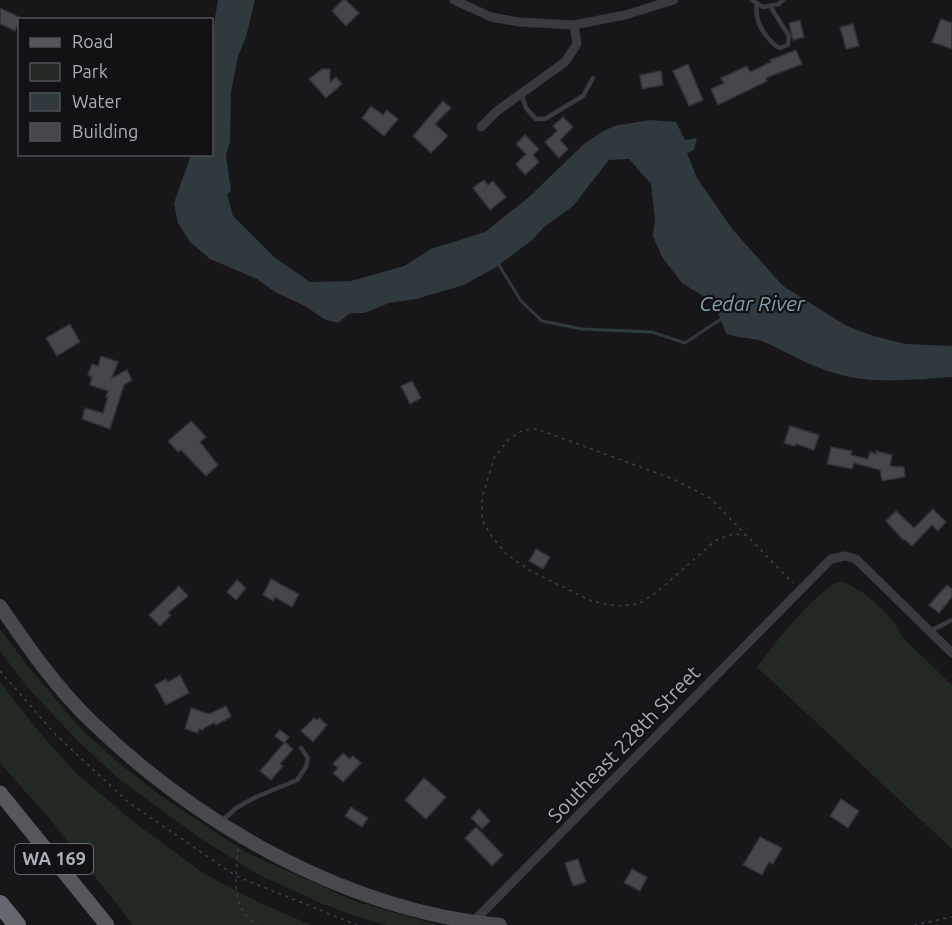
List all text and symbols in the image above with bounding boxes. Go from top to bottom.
legend [18,18,213,156]
text: Road [72,31,114,51]
text: Park [72,61,108,81]
text: Water [72,91,122,111]
text: Building [72,121,138,141]
water label: Cedar River [699,291,806,315]
street label: Southeast 228th Street [543,660,705,827]
road number: WA 169 [15,844,93,874]

